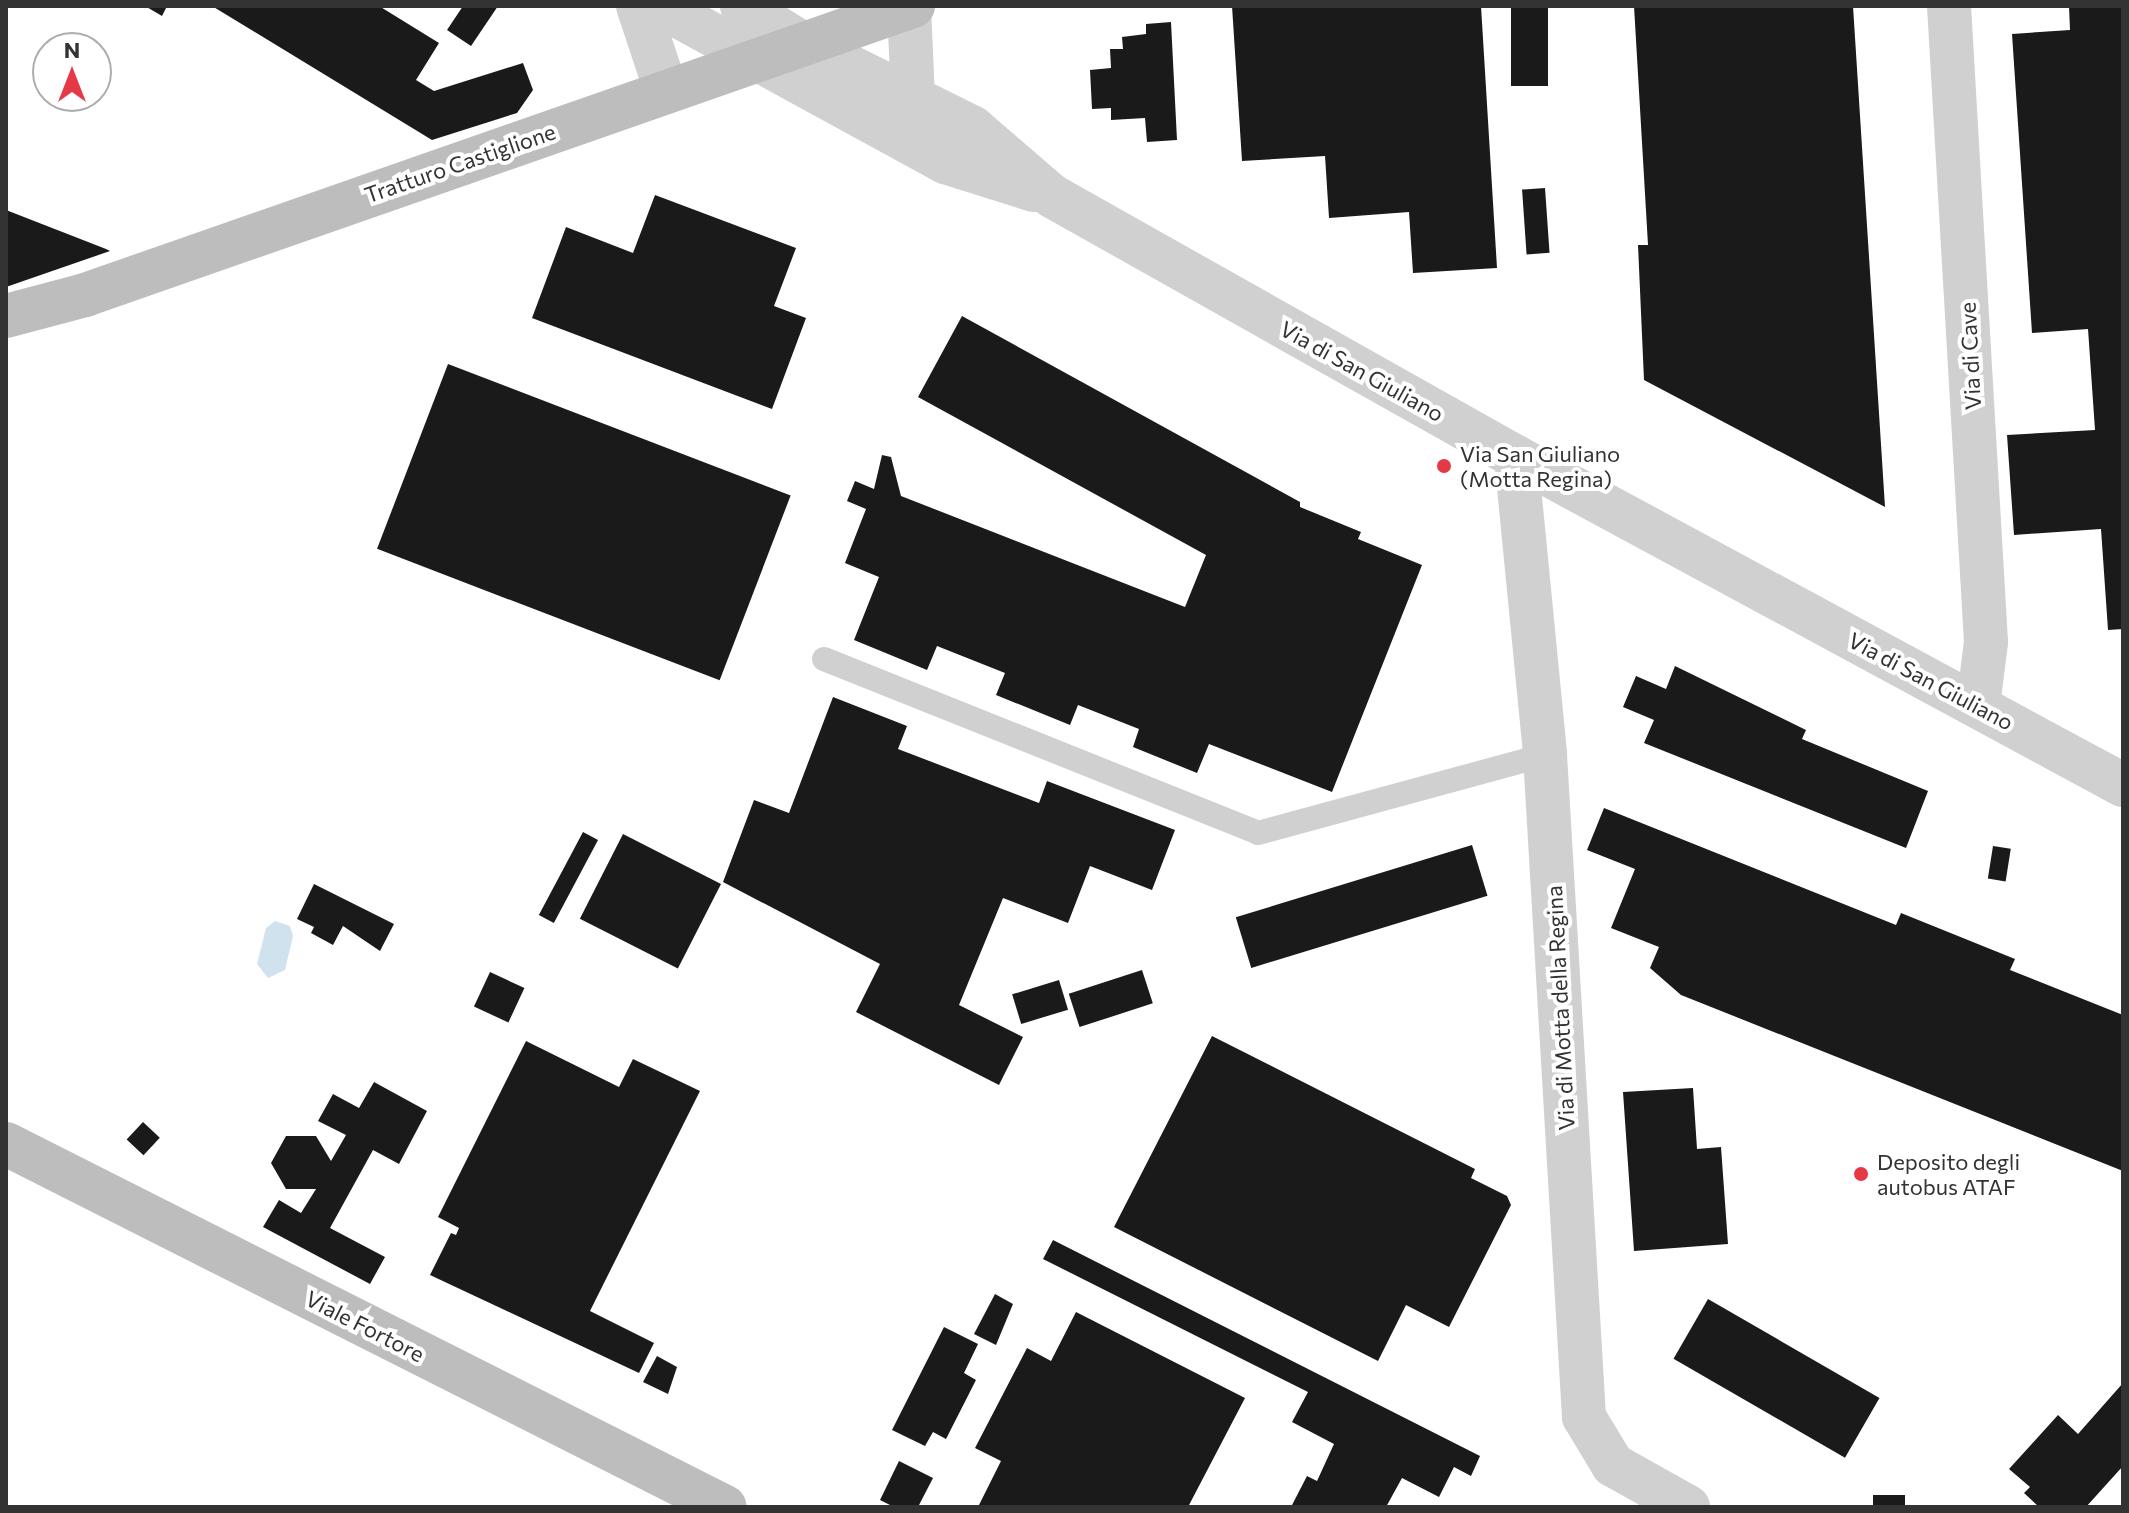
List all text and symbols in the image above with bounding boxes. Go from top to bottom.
north arrow [32,32,112,112]
text: N [64,36,80,63]
street label: Tratturo Castiglione [361,118,559,208]
street label: Via di Cave [1954,301,1986,411]
street label: Via di San Giuliano [1276,315,1448,427]
place label: Via San Giuliano (Motta Regina) [1460,440,1620,492]
marker: Via San Giuliano (Motta Regina) [1435,457,1453,475]
street label: Via di San Giuliano [1844,626,2018,736]
street label: Via di Motta della Regina [1540,885,1580,1131]
place label: Deposito degli autobus ATAF [1877,1148,2020,1200]
marker: Deposito degli autobus ATAF [1852,1165,1870,1183]
street label: Viale Fortore [301,1285,429,1367]

